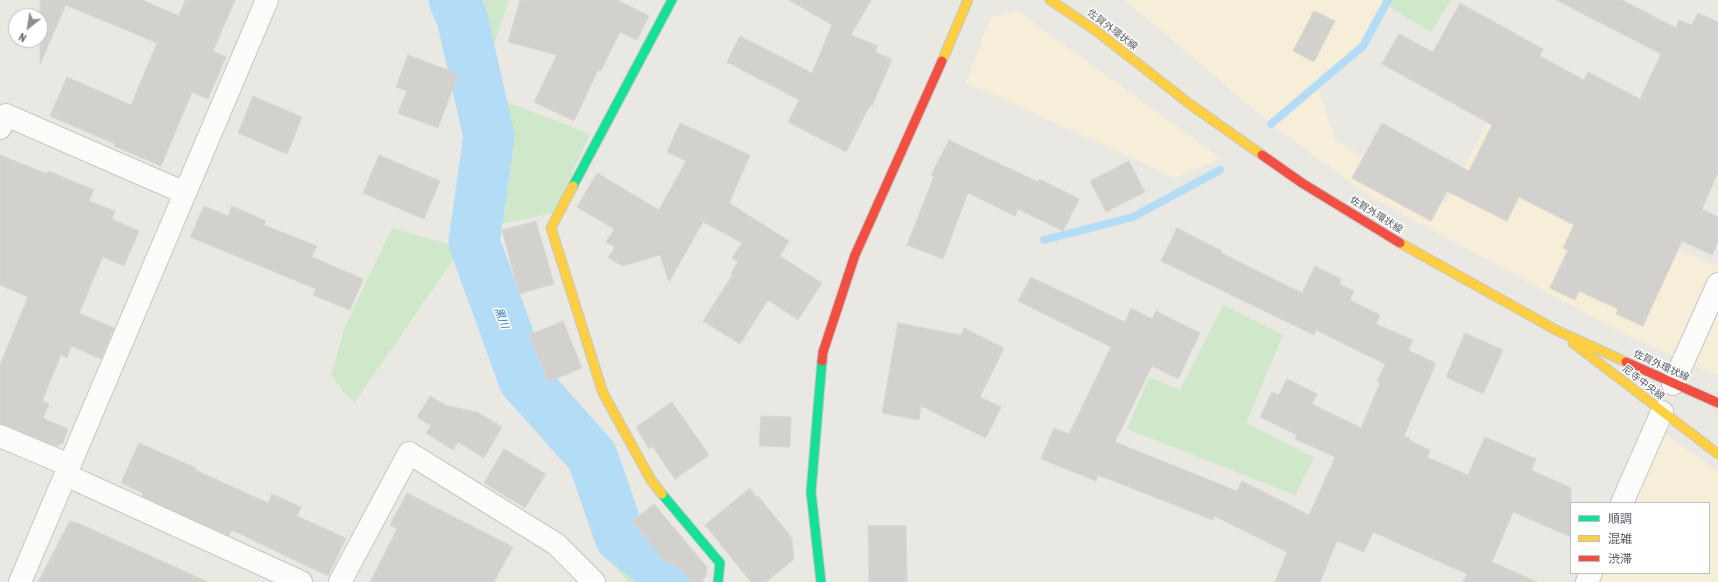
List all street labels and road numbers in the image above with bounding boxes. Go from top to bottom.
street label: 佐賀外環状線 [1084,7,1140,53]
street label: 佐賀外環状線 [1347,194,1405,236]
street label: 佐賀外環状線 [1631,348,1691,384]
street label: 尼寺中央線 [1620,363,1666,403]

